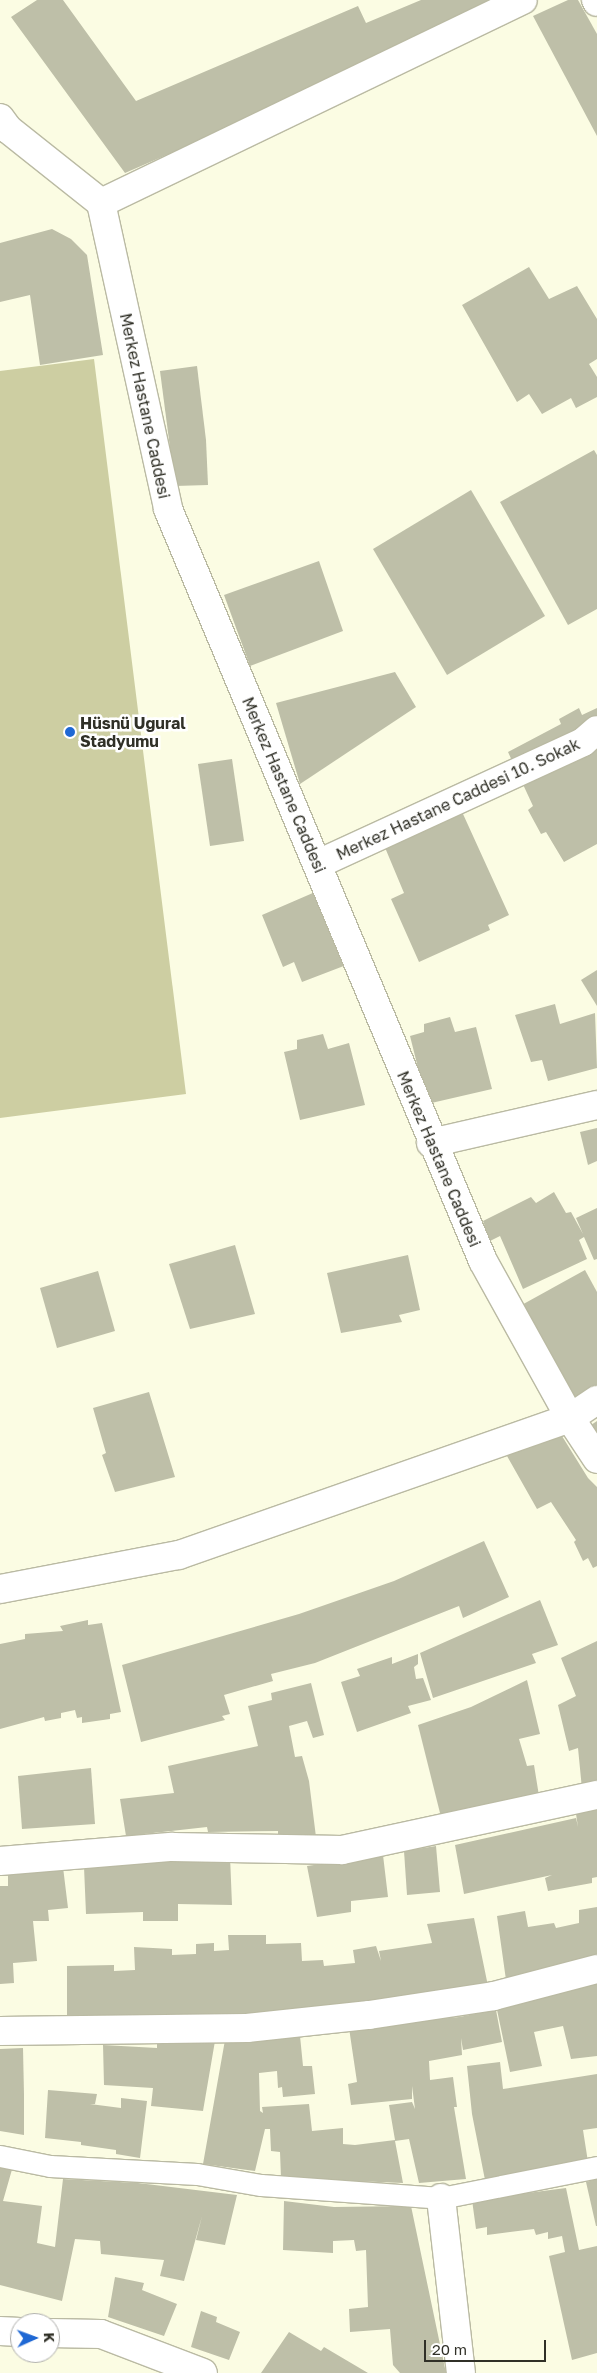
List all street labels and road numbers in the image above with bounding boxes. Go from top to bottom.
street label: Merkez Hastane Caddesi [116,311,174,501]
street label: Merkez Hastane Caddesi [238,694,330,876]
street label: Merkez Hastane Caddesi 10. Sokak [333,734,583,864]
street label: Merkez Hastane Caddesi [393,1068,485,1250]

